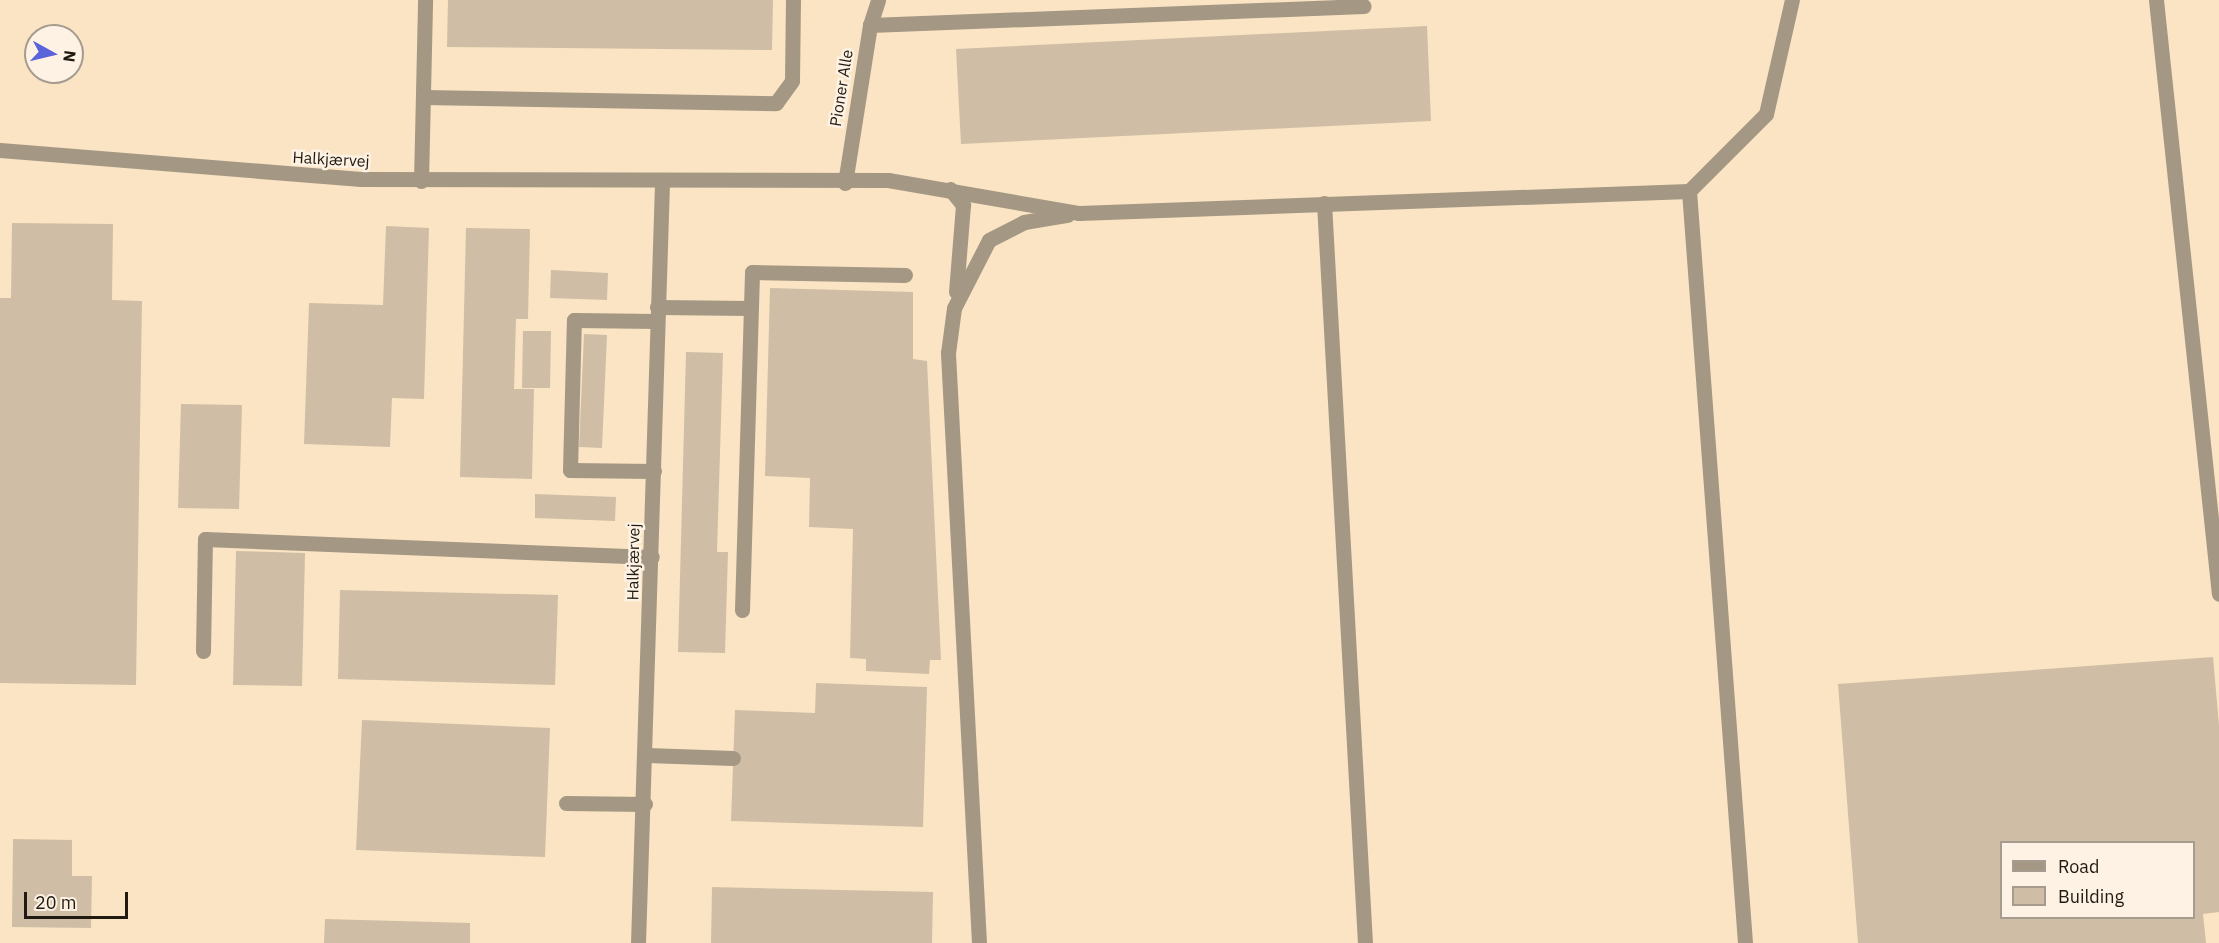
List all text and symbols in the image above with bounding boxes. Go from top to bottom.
north arrow [24,24,84,84]
street label: Pioner Alle [825,48,857,128]
text: N [59,49,81,63]
street label: Halkjærvej [292,147,370,171]
street label: Halkjærvej [623,523,643,601]
legend [2000,841,2195,919]
text: Road [2058,855,2099,878]
scale bar [27,880,130,918]
text: Building [2058,885,2124,908]
text: 20 m [35,891,77,914]

